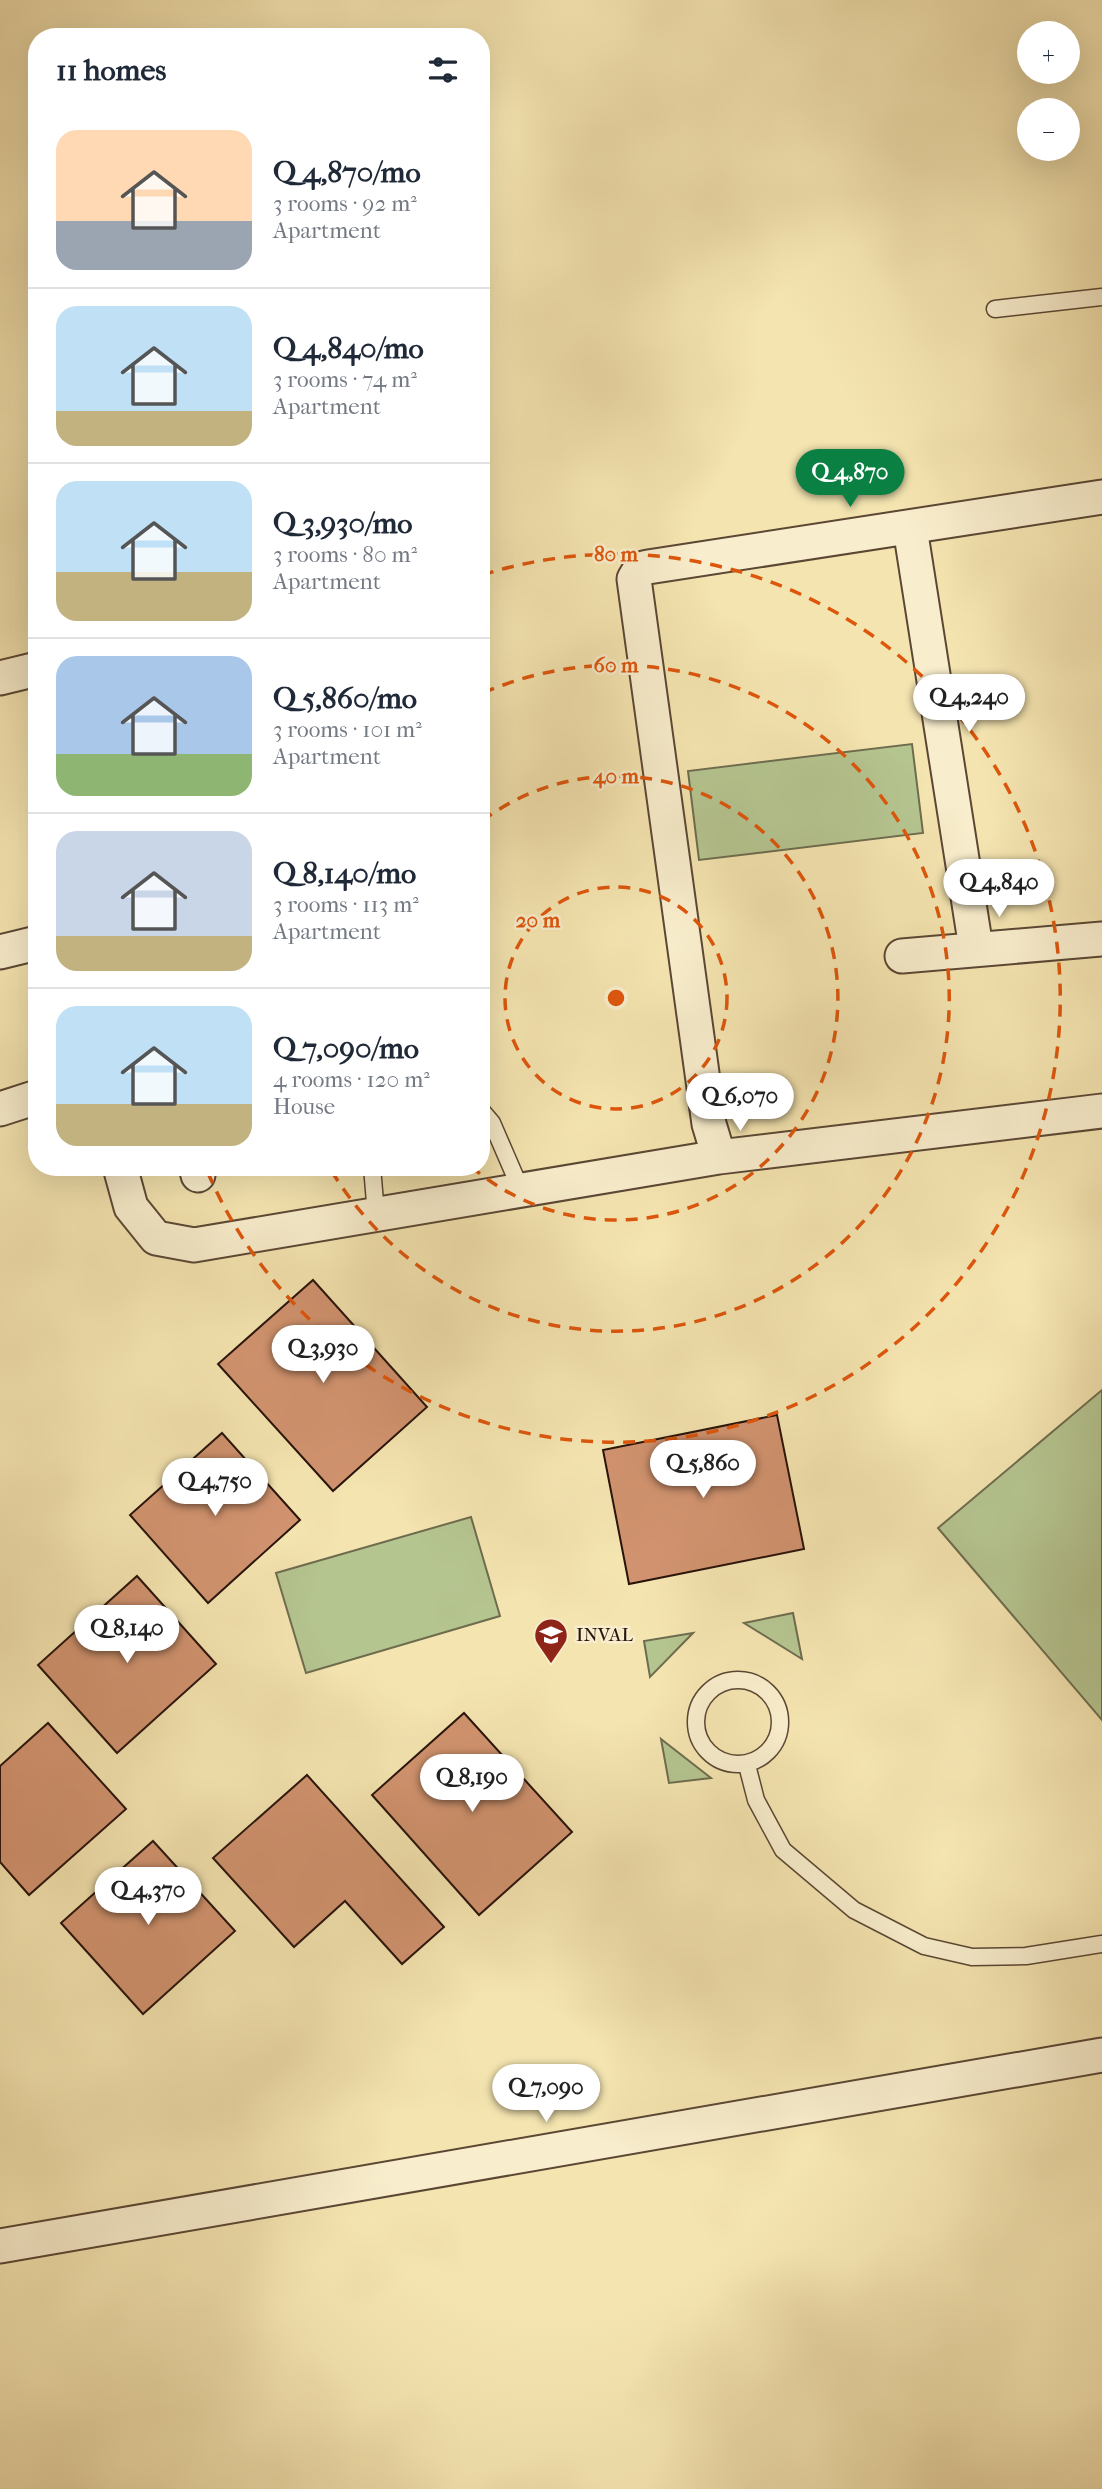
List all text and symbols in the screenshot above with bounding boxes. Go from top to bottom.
map controls [1017,21,1080,161]
button: + [1017,21,1080,84]
icon: filters [424,51,462,89]
text: 11 homes [56,53,166,88]
button: − [1017,98,1080,161]
text: Q 4,870/mo [273,155,421,190]
icon: home [112,158,196,242]
text: 3 rooms · 92 m² [273,190,417,217]
text: Apartment [273,217,381,244]
text: Q 4,840/mo [273,331,424,366]
icon: home [112,334,196,418]
text: 3 rooms · 74 m² [273,366,417,393]
text: Apartment [273,393,381,420]
pin: Q 4,870 [785,449,915,509]
text: Q 4,870 [812,458,888,485]
text: Q 3,930/mo [273,506,412,541]
icon: home [112,509,196,593]
text: 3 rooms · 80 m² [273,541,417,568]
text: 80 m [594,542,639,566]
text: Apartment [273,568,381,595]
text: 60 m [594,653,639,677]
pin: Q 4,240 [904,674,1034,734]
text: Q 5,860/mo [273,681,417,716]
text: Q 4,240 [929,683,1009,710]
icon: home [112,684,196,768]
text: 3 rooms · 101 m² [273,716,422,743]
text: Apartment [273,743,381,770]
text: 40 m [592,764,640,789]
text: Q 8,140/mo [273,856,416,891]
icon: home [112,859,196,943]
pin: Q 4,840 [934,860,1064,919]
text: Q 4,840 [959,868,1039,895]
text: 3 rooms · 113 m² [273,891,419,918]
text: 20 m [516,908,561,932]
text: Apartment [273,918,381,945]
centre of rings [604,986,628,1010]
text: Q 7,090/mo [273,1031,419,1066]
icon: home [112,1034,196,1118]
text: 4 rooms · 120 m² [273,1066,430,1093]
pin: Q 6,070 [675,1074,805,1133]
text: Q 6,070 [702,1082,778,1109]
text: House [273,1093,335,1120]
pin: Q 3,930 [258,1326,388,1385]
text: Q 3,930 [288,1334,358,1361]
pin: Q 5,860 [638,1440,768,1500]
text: Q 5,860 [666,1449,740,1476]
pin: Q 4,750 [150,1458,280,1518]
text: Q 4,750 [178,1467,252,1494]
pin: Q 8,140 [62,1606,192,1665]
text: Q 8,140 [90,1614,164,1641]
school or university icon: INVAL [532,1616,570,1665]
place label: INVAL [576,1624,633,1646]
pin: Q 8,190 [407,1755,537,1814]
text: Q 8,190 [436,1763,508,1790]
pin: Q 4,370 [83,1868,213,1927]
text: Q 4,370 [111,1876,185,1903]
pin: Q 7,090 [481,2064,611,2124]
text: Q 7,090 [508,2073,584,2100]

